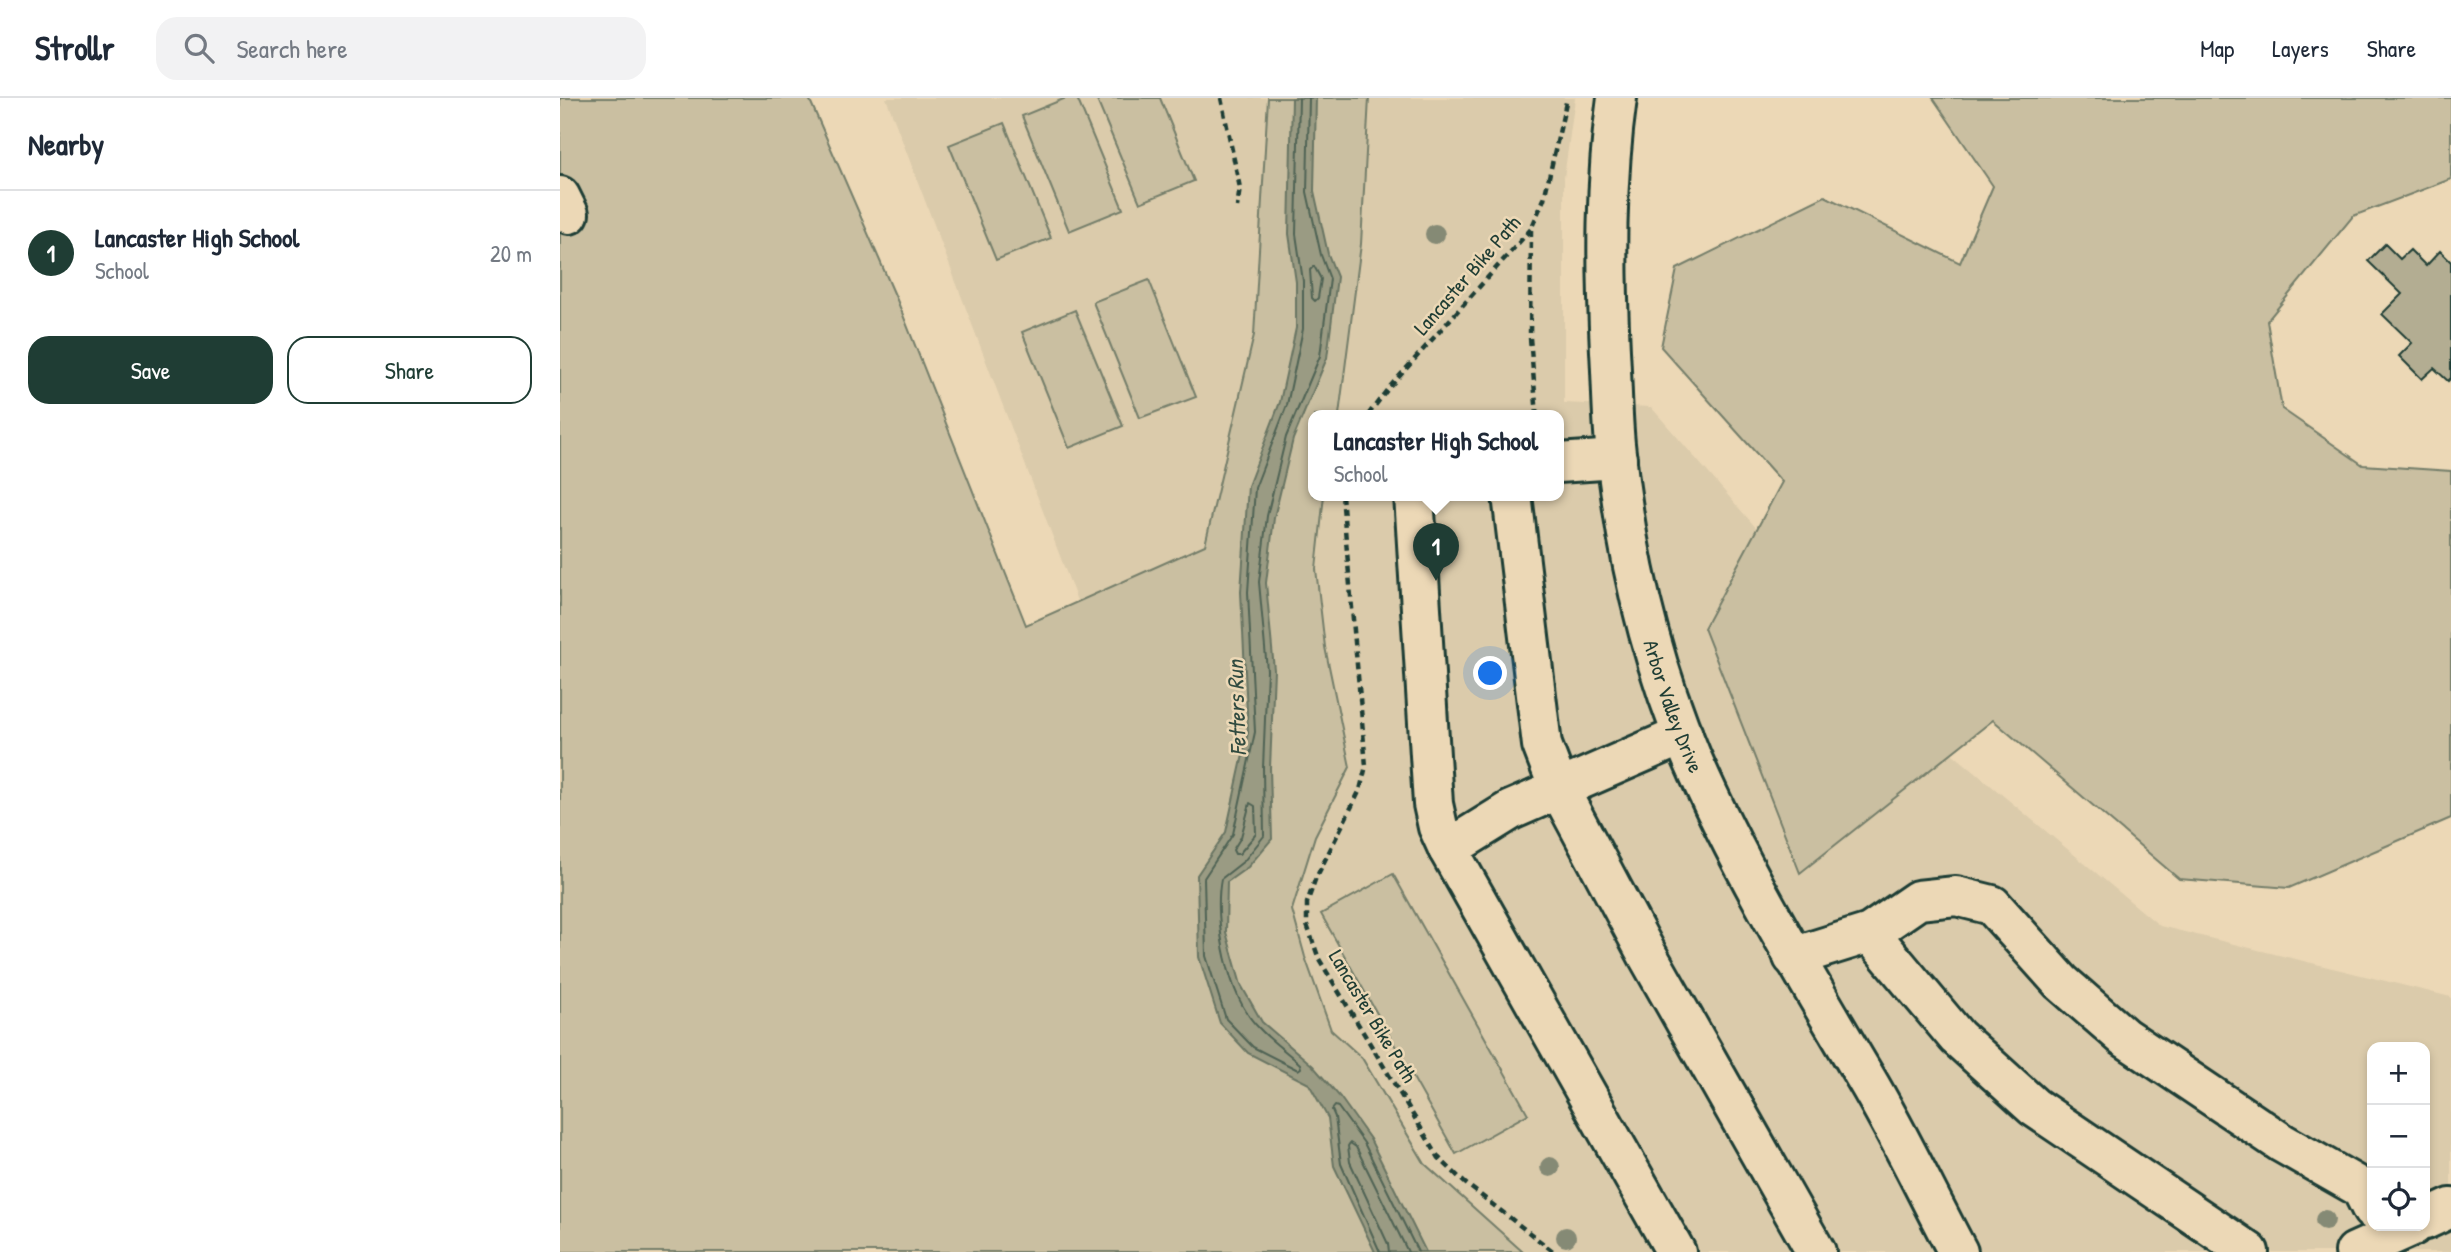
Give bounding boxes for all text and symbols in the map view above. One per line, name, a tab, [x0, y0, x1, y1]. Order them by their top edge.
search box	[156, 17, 646, 80]
text: Strollr	[35, 26, 114, 70]
icon: search	[180, 29, 218, 67]
text: Search here	[236, 31, 348, 66]
text: Map	[2200, 32, 2234, 64]
text: Layers	[2272, 32, 2329, 64]
text: Share	[2367, 32, 2416, 64]
text: Nearby	[28, 124, 104, 164]
street label: Lancaster Bike Path	[1407, 209, 1527, 341]
text: Lancaster High School	[95, 220, 299, 255]
text: 1	[47, 238, 55, 269]
text: 20 m	[490, 238, 532, 269]
text: School	[95, 255, 149, 286]
button: Save	[28, 336, 273, 404]
button: Share	[287, 336, 532, 404]
popup	[1308, 410, 1564, 501]
text: Lancaster High School	[1334, 423, 1538, 458]
text: School	[1334, 458, 1388, 489]
pin: 1	[1413, 523, 1459, 581]
street label: Arbor Valley Drive	[1637, 636, 1711, 777]
your location	[1473, 656, 1507, 690]
water label: Fetters Run	[1219, 658, 1253, 756]
street label: Lancaster Bike Path	[1322, 944, 1424, 1088]
map controls	[2367, 1042, 2430, 1231]
button: +	[2367, 1042, 2430, 1105]
button: −	[2367, 1105, 2430, 1168]
button: locate	[2367, 1168, 2430, 1231]

